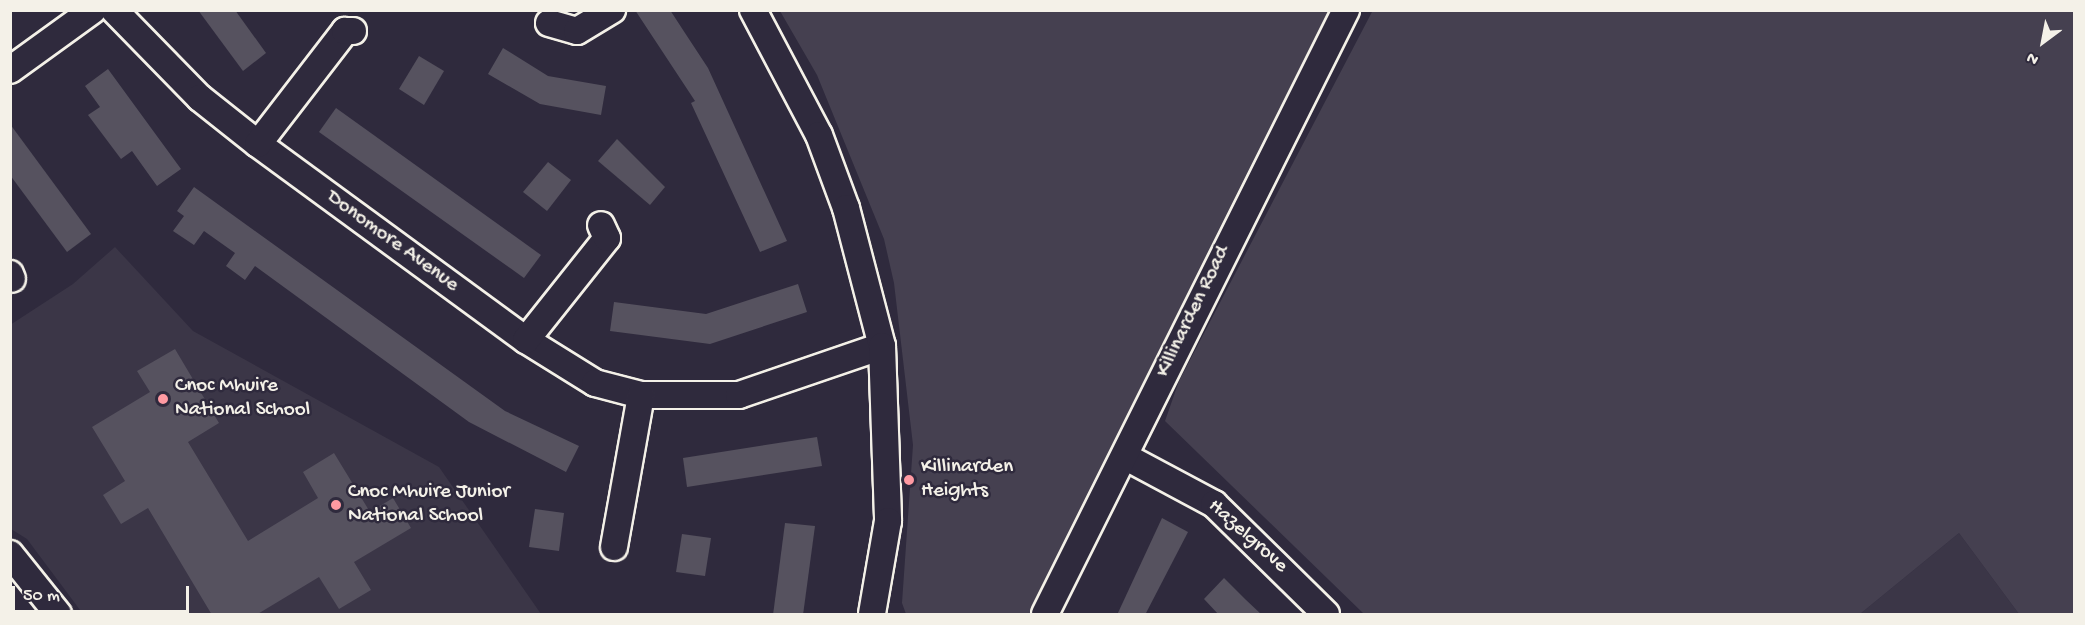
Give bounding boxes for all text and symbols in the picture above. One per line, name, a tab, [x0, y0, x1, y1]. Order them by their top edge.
north arrow	[2013, 12, 2073, 72]
text: N	[2024, 47, 2043, 69]
street label: Donomore Avenue	[321, 185, 463, 299]
street label: Killinarden Road	[1151, 242, 1237, 382]
place label: Cnoc Mhuire National School	[175, 374, 310, 424]
marker: Cnoc Mhuire National School	[156, 392, 170, 406]
place label: Killinarden Heights	[921, 455, 1013, 505]
marker: Killinarden Heights	[902, 473, 916, 487]
place label: Cnoc Mhuire Junior National School	[348, 480, 510, 530]
street label: Hazelgrove	[1202, 495, 1292, 579]
marker: Cnoc Mhuire Junior National School	[329, 498, 343, 512]
scale bar	[15, 574, 192, 612]
text: 50 m	[23, 586, 60, 607]

